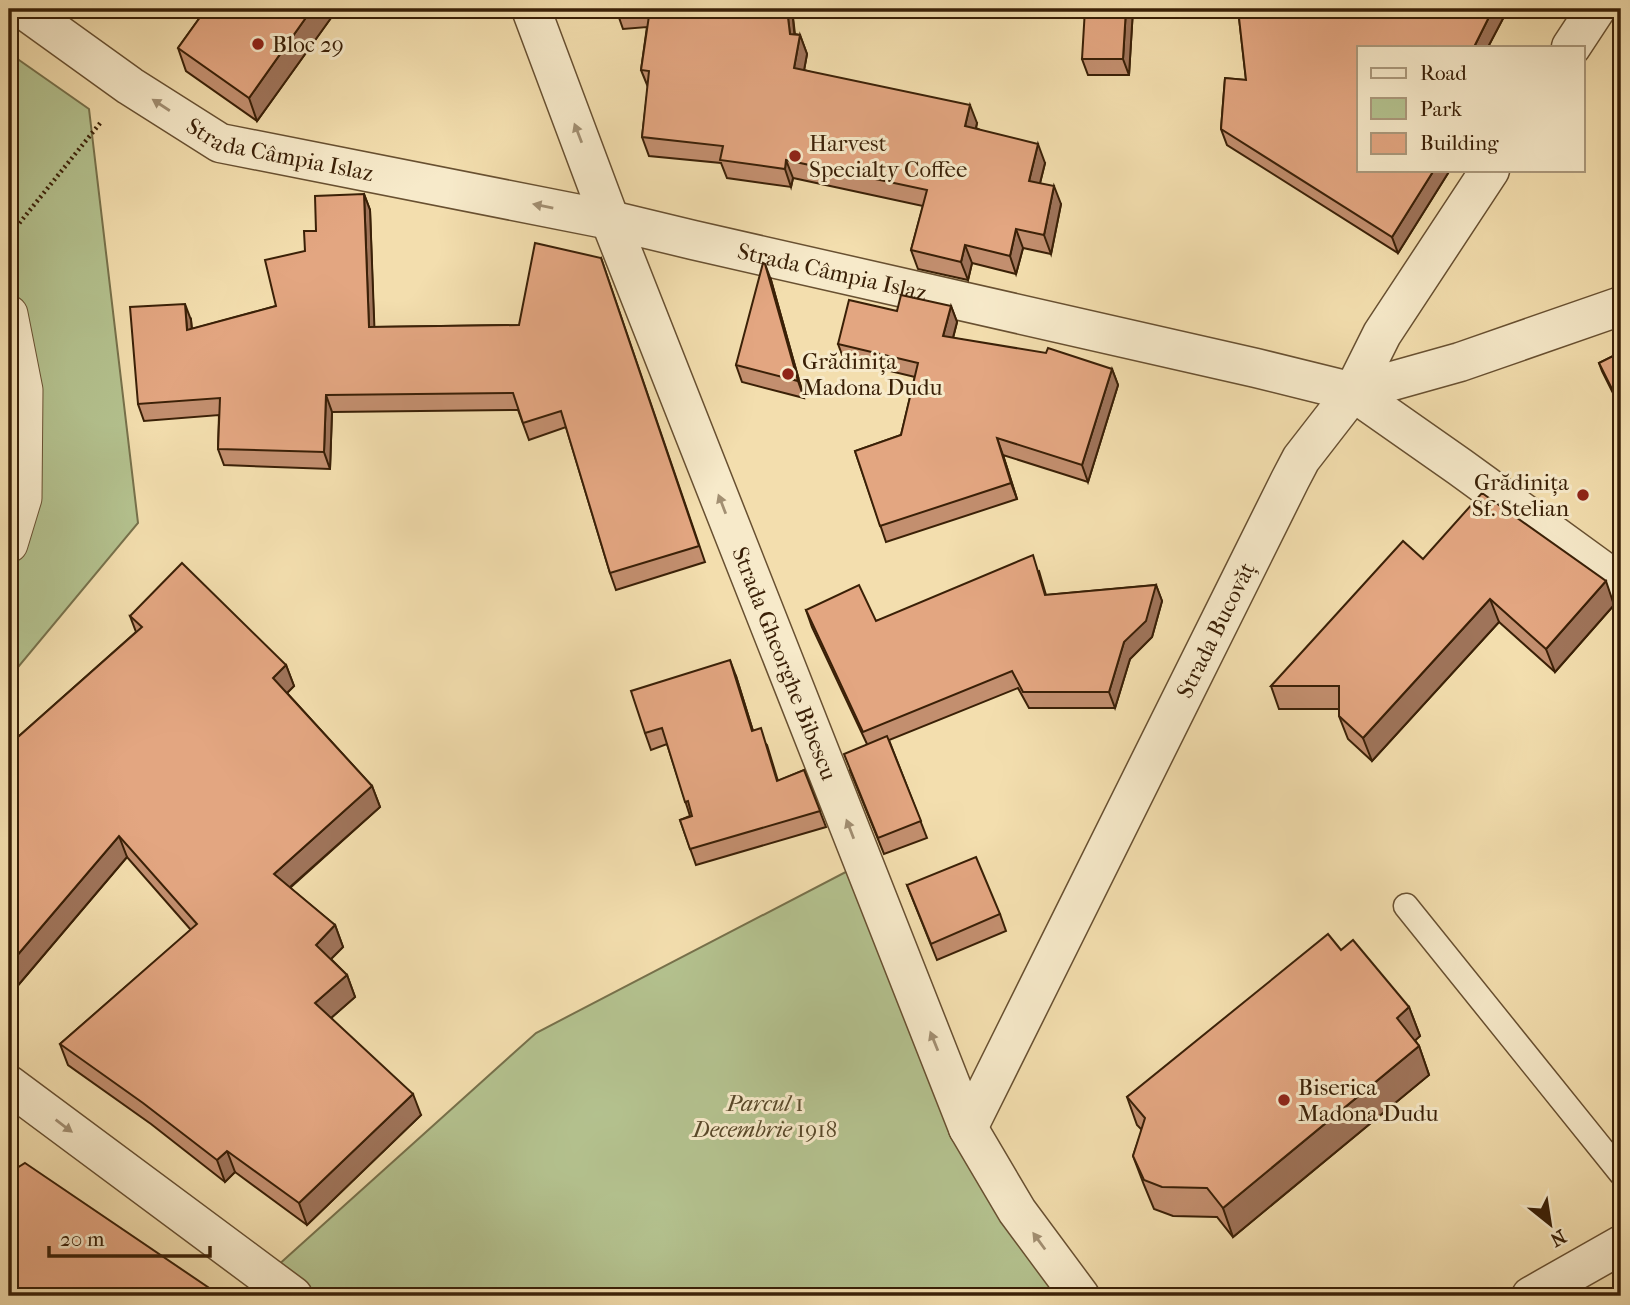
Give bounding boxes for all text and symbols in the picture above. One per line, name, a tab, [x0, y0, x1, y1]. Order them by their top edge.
place label: Bloc 29	[272, 31, 344, 58]
marker: Bloc 29	[250, 36, 266, 52]
legend	[1357, 46, 1584, 172]
text: Road	[1420, 61, 1467, 85]
text: Park	[1420, 97, 1462, 121]
one-way arrow	[152, 99, 171, 112]
street label: Strada Câmpia Islaz	[182, 112, 376, 187]
one-way arrow	[572, 122, 583, 143]
place label: Harvest Specialty Coffee	[809, 130, 967, 183]
text: Building	[1420, 131, 1499, 155]
marker: Harvest Specialty Coffee	[787, 148, 803, 164]
one-way arrow	[532, 201, 554, 212]
street label: Strada Câmpia Islaz	[735, 237, 929, 306]
place label: Grădinița Madona Dudu	[802, 348, 943, 401]
marker: Grădinița Madona Dudu	[780, 366, 796, 382]
place label: Grădinița Sf. Stelian	[1472, 469, 1570, 522]
marker: Grădinița Sf. Stelian	[1575, 487, 1591, 503]
one-way arrow	[716, 493, 727, 514]
street label: Strada Gheorghe Bibescu	[727, 543, 843, 784]
street label: Strada Bucovăț	[1170, 558, 1260, 702]
one-way arrow	[845, 819, 856, 840]
one-way arrow	[928, 1030, 939, 1051]
place label: Biserica Madona Dudu	[1298, 1074, 1439, 1127]
park label: Parcul 1 Decembrie 1918	[691, 1090, 837, 1143]
marker: Biserica Madona Dudu	[1276, 1092, 1292, 1108]
one-way arrow	[54, 1118, 72, 1133]
north arrow	[1514, 1190, 1584, 1260]
scale bar	[49, 1214, 210, 1258]
text: N	[1546, 1225, 1570, 1251]
text: 20 m	[60, 1227, 105, 1251]
one-way arrow	[1033, 1232, 1047, 1250]

